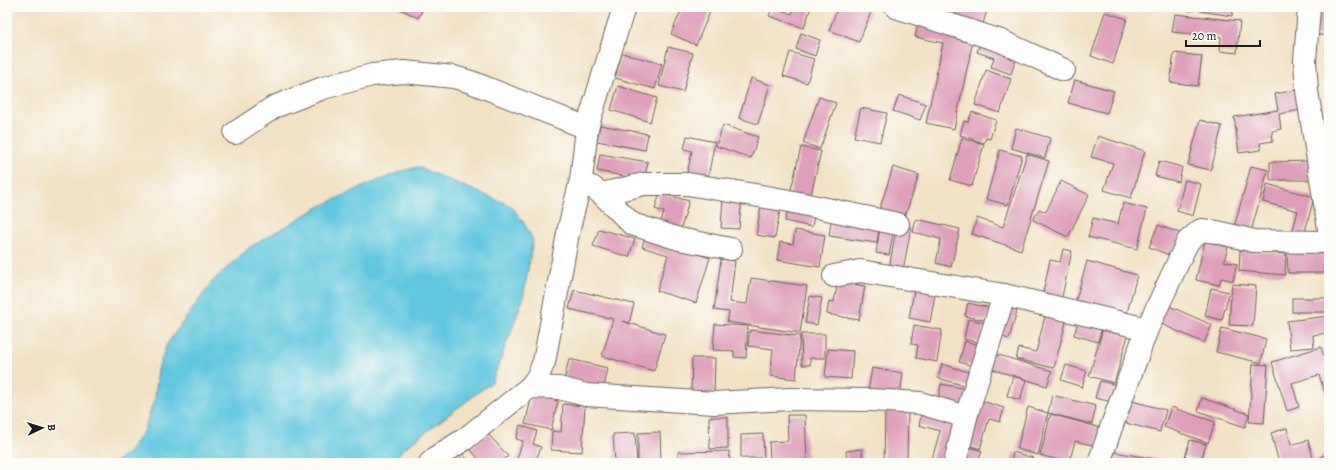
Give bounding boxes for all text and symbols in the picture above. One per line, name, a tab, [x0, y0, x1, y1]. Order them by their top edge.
scale bar	[1186, 22, 1260, 48]
text: 20 m	[1192, 28, 1216, 44]
north arrow	[22, 408, 62, 448]
text: B	[44, 423, 59, 431]

